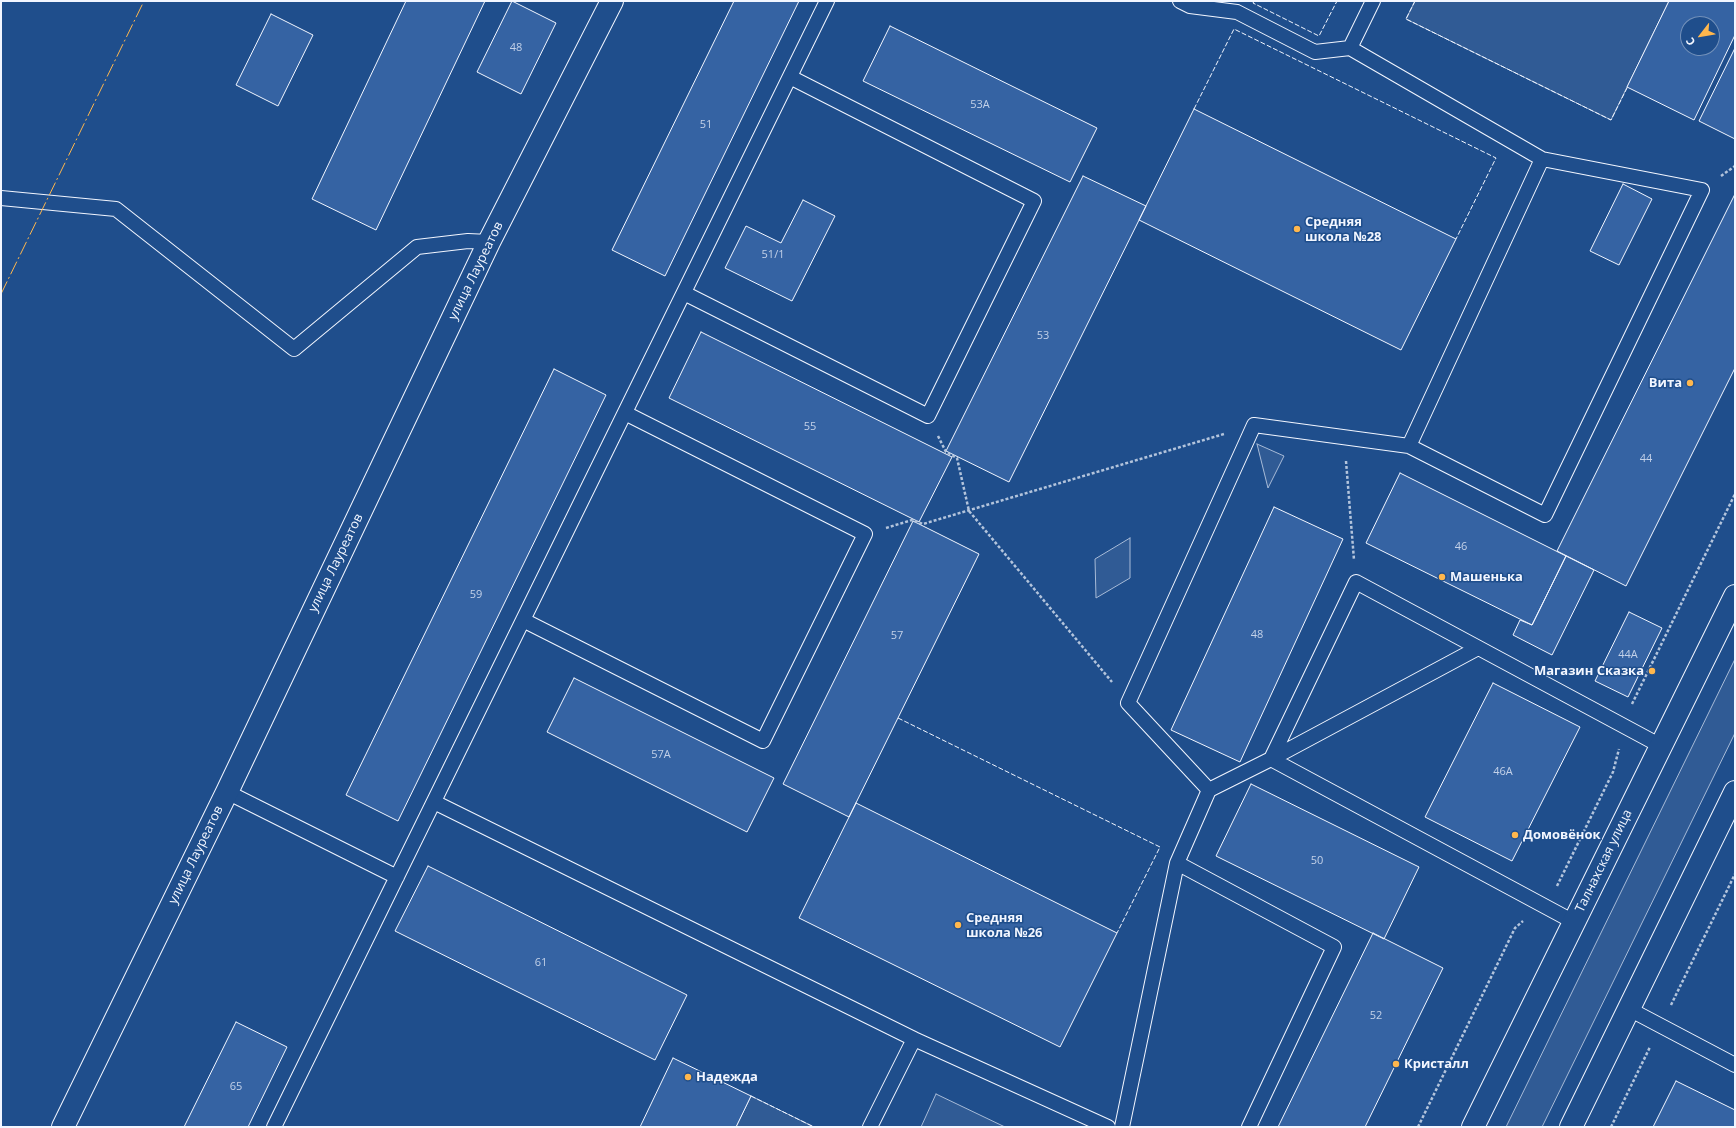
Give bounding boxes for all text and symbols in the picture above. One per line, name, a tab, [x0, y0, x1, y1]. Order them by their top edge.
north arrow	[1680, 16, 1720, 56]
text: С	[1682, 35, 1698, 49]
house number: 48	[510, 41, 522, 55]
house number: 53А	[970, 98, 990, 112]
house number: 51	[700, 118, 712, 132]
place label: Средняя школа №28	[1305, 214, 1382, 245]
street label: улица Лауреатов	[445, 219, 507, 323]
marker: Средняя школа №28	[1292, 224, 1302, 234]
house number: 51/1	[762, 248, 784, 262]
house number: 53	[1037, 329, 1049, 343]
place label: Вита	[1649, 375, 1682, 391]
marker: Вита	[1685, 378, 1695, 388]
house number: 55	[804, 420, 816, 434]
house number: 44	[1640, 452, 1652, 466]
street label: улица Лауреатов	[305, 511, 367, 615]
house number: 46	[1455, 540, 1467, 554]
place label: Машенька	[1450, 569, 1523, 585]
marker: Машенька	[1437, 572, 1447, 582]
house number: 59	[470, 588, 482, 602]
house number: 48	[1251, 628, 1263, 642]
house number: 57	[891, 629, 903, 643]
house number: 44А	[1618, 648, 1638, 662]
place label: Магазин Сказка	[1534, 663, 1644, 679]
marker: Магазин Сказка	[1647, 666, 1657, 676]
house number: 57А	[651, 748, 671, 762]
house number: 46А	[1493, 765, 1513, 779]
street label: улица Лауреатов	[165, 803, 227, 907]
street label: Талнахская улица	[1572, 807, 1636, 915]
place label: Домовёнок	[1523, 827, 1601, 843]
marker: Домовёнок	[1510, 830, 1520, 840]
house number: 50	[1311, 854, 1323, 868]
place label: Средняя школа №26	[966, 910, 1043, 941]
marker: Средняя школа №26	[953, 920, 963, 930]
house number: 61	[535, 956, 547, 970]
house number: 52	[1370, 1009, 1382, 1023]
place label: Кристалл	[1404, 1056, 1469, 1072]
marker: Кристалл	[1391, 1059, 1401, 1069]
place label: Надежда	[696, 1069, 758, 1085]
marker: Надежда	[683, 1072, 693, 1082]
house number: 65	[230, 1080, 242, 1094]

